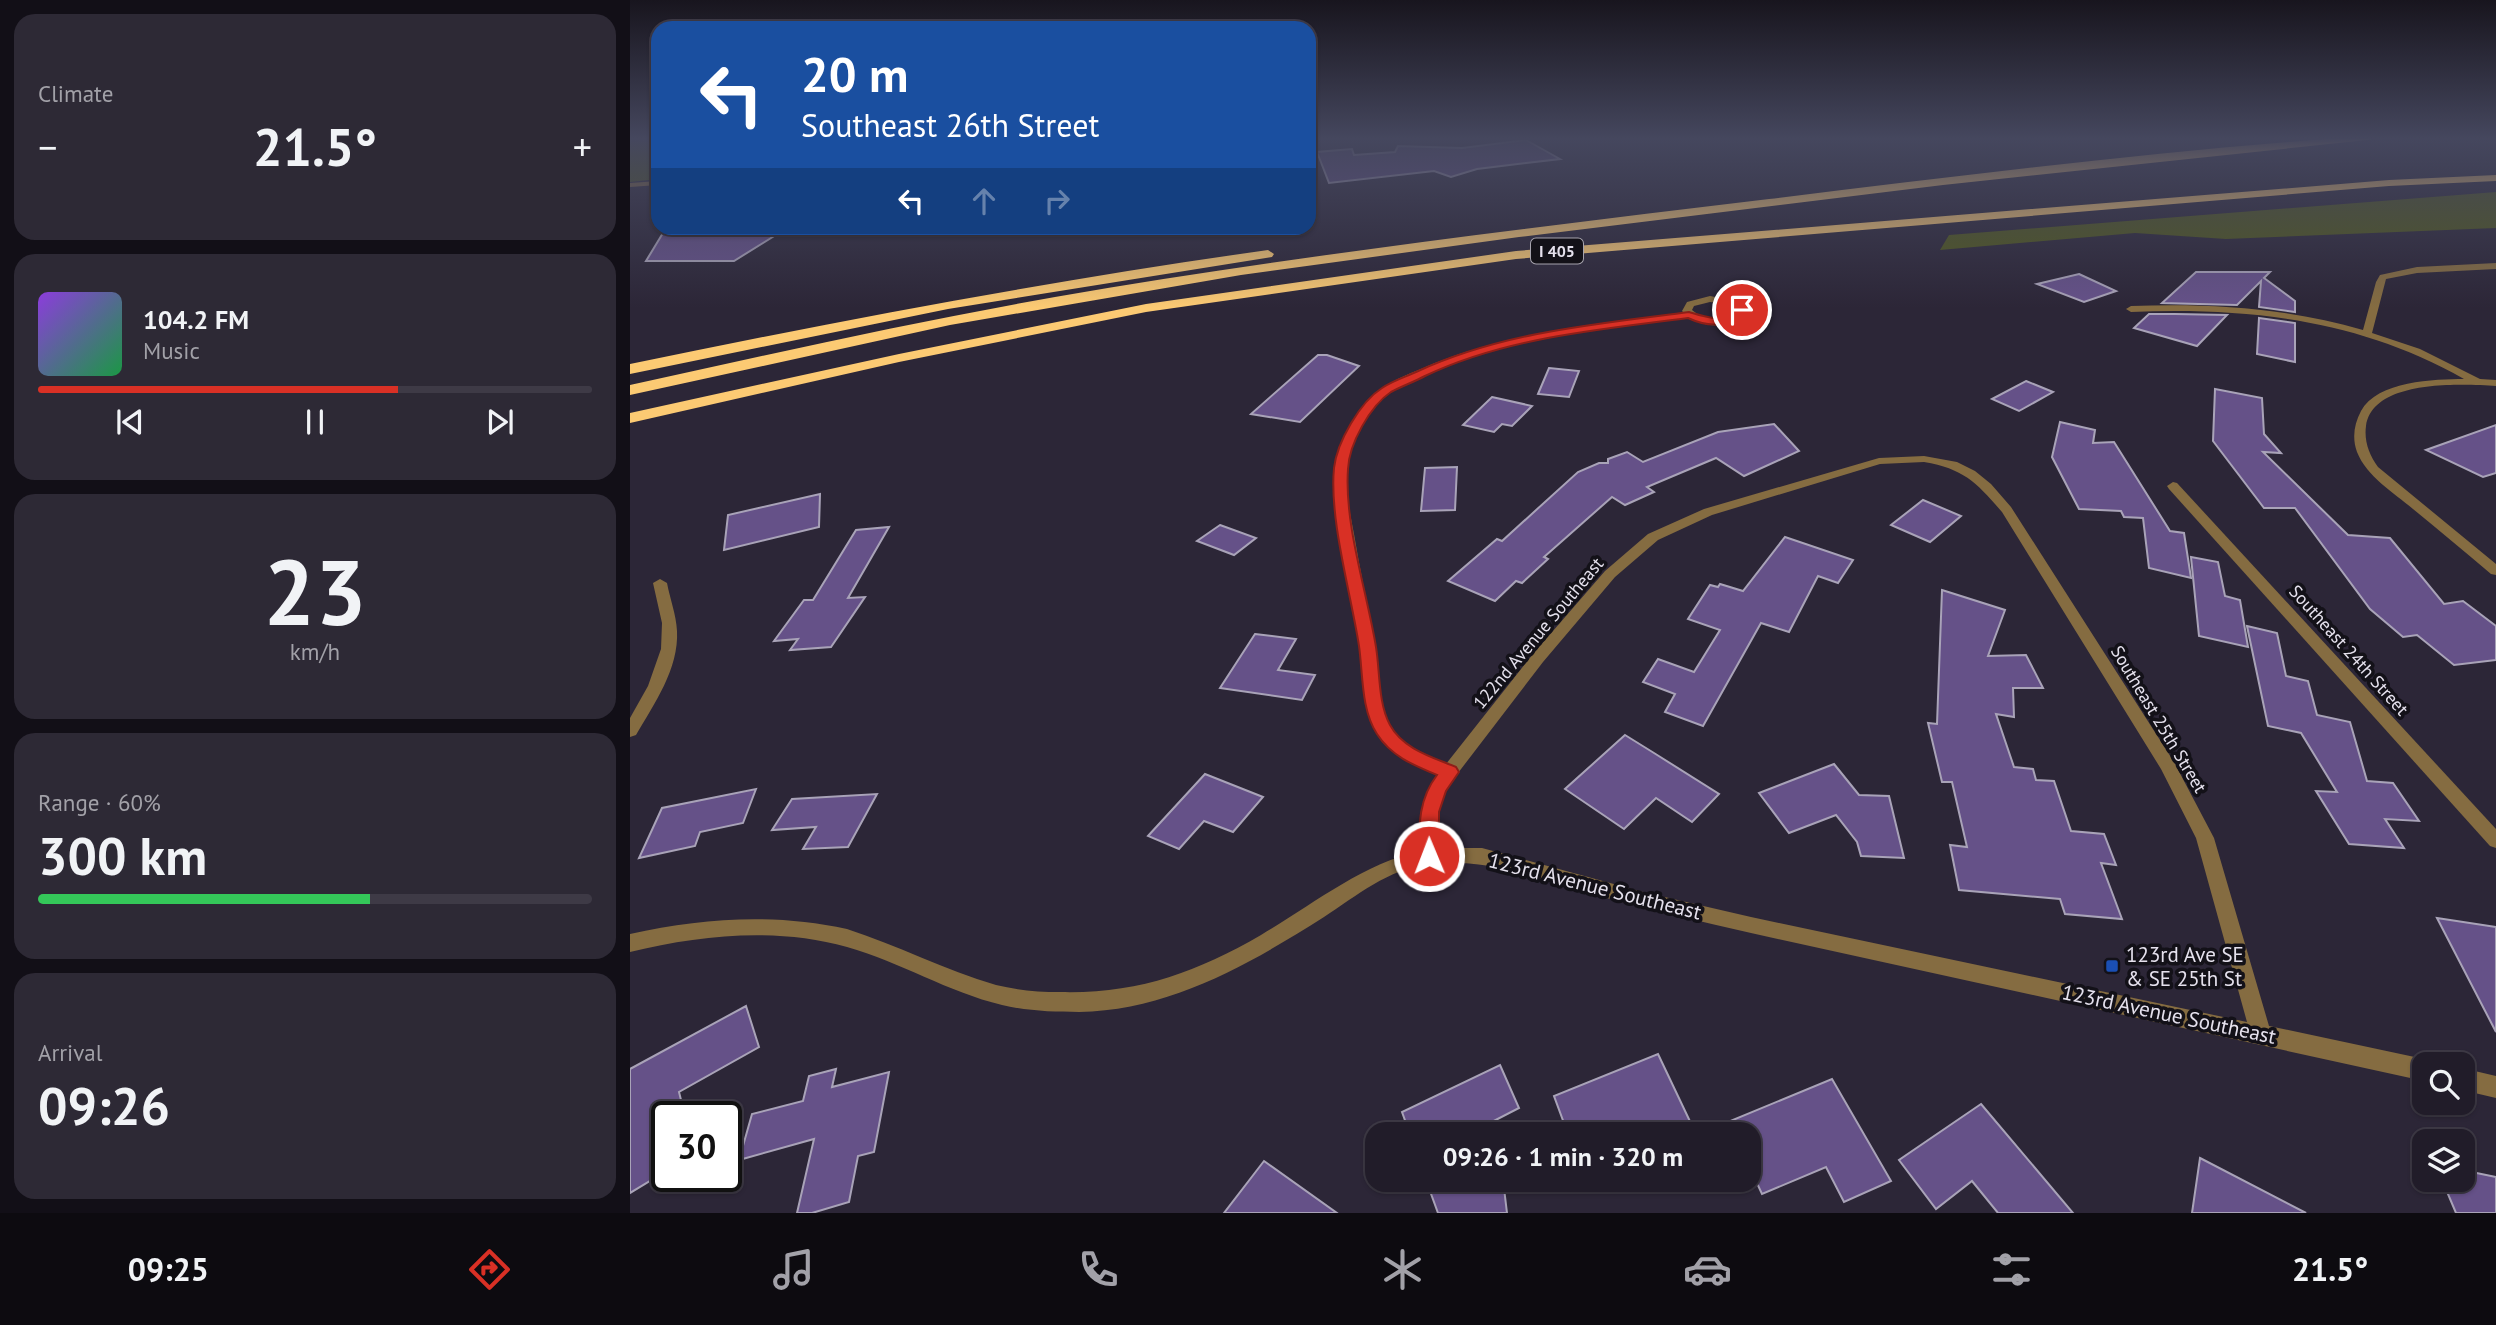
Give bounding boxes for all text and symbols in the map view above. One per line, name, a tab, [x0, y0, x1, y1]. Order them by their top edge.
text: 20 m	[801, 42, 908, 106]
icon: left	[686, 49, 777, 140]
text: Climate	[38, 79, 113, 108]
text: Southeast 26th Street	[801, 104, 1099, 146]
text: 21.5°	[253, 113, 377, 180]
text: −	[38, 122, 57, 171]
text: +	[573, 122, 592, 171]
icon: left	[892, 182, 930, 220]
icon: ahead	[965, 182, 1003, 220]
icon: right	[1038, 182, 1076, 220]
road number: I 405	[1531, 238, 1583, 264]
pin	[1712, 280, 1772, 340]
icon: arrive	[1723, 291, 1761, 329]
text: 104.2 FM	[143, 303, 249, 336]
text: Music	[143, 336, 200, 365]
icon: previous	[111, 403, 149, 441]
icon: pause	[296, 403, 334, 441]
icon: next	[481, 403, 519, 441]
text: 23	[263, 532, 367, 650]
street label: 122nd Avenue Southeast	[1468, 553, 1608, 713]
street label: Southeast 24th Street	[2284, 580, 2414, 720]
text: km/h	[290, 637, 340, 666]
street label: Southeast 25th Street	[2106, 641, 2212, 797]
text: Range · 60%	[38, 788, 161, 817]
position arrow	[1392, 819, 1466, 893]
text: 300 km	[38, 822, 207, 889]
street label: 123rd Avenue Southeast	[1486, 846, 1704, 926]
place label: 123rd Ave SE & SE 25th St	[2126, 941, 2244, 992]
marker: 123rd Ave SE & SE 25th St	[2104, 958, 2120, 974]
street label: 123rd Avenue Southeast	[2059, 978, 2279, 1050]
text: Arrival	[38, 1038, 102, 1067]
map controls	[2412, 1052, 2475, 1192]
button: search	[2412, 1052, 2475, 1115]
text: 09:26	[38, 1072, 170, 1139]
speed limit sign: 30	[651, 1101, 742, 1192]
button: layers	[2412, 1129, 2475, 1192]
text: 09:26 · 1 min · 320 m	[1443, 1140, 1683, 1173]
icon: directions	[465, 1245, 514, 1294]
icon: music	[769, 1245, 818, 1294]
icon: phone	[1074, 1245, 1123, 1294]
icon: climate	[1378, 1245, 1427, 1294]
icon: car	[1683, 1245, 1732, 1294]
icon: filters	[1987, 1245, 2036, 1294]
text: 09:25	[128, 1248, 209, 1290]
text: 21.5°	[2292, 1248, 2368, 1290]

